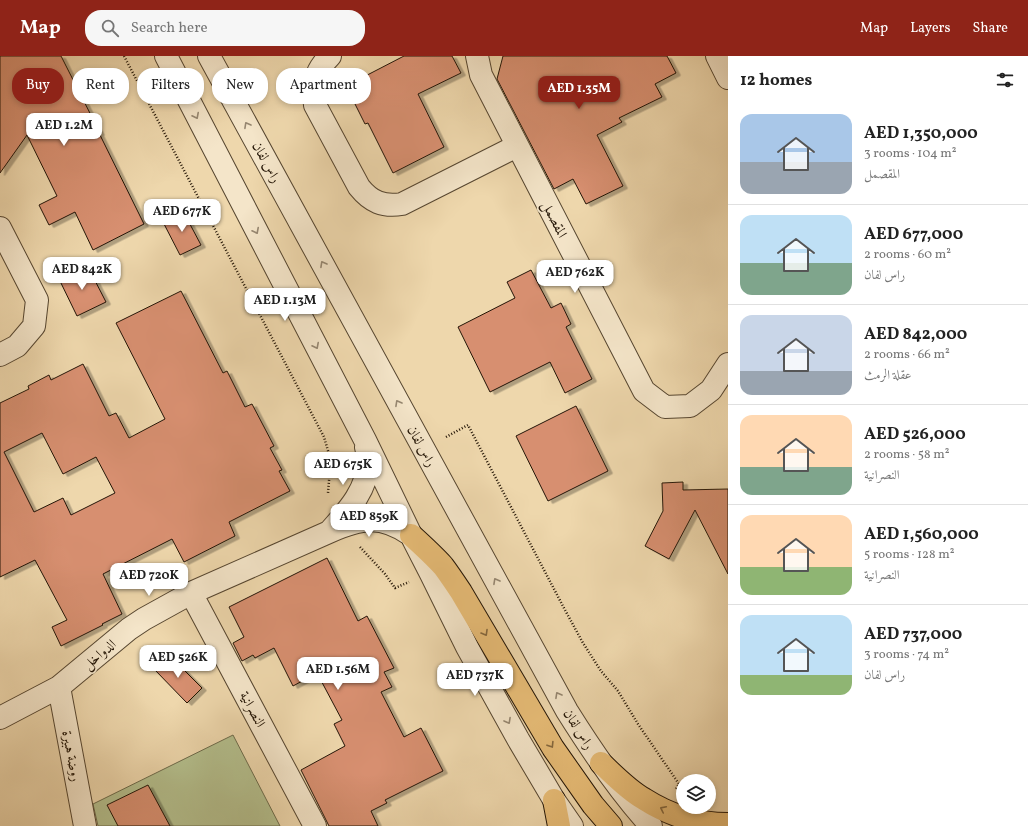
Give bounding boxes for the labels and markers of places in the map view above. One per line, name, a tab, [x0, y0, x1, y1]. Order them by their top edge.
pin: AED 1.35M	[533, 76, 625, 110]
pin: AED 1.2M	[23, 113, 105, 147]
pin: AED 677K	[141, 199, 223, 233]
pin: AED 842K	[41, 257, 123, 291]
pin: AED 762K	[534, 260, 616, 294]
pin: AED 1.13M	[239, 288, 331, 322]
pin: AED 675K	[302, 452, 384, 486]
pin: AED 859K	[328, 504, 410, 538]
pin: AED 720K	[108, 563, 190, 597]
pin: AED 526K	[137, 645, 219, 679]
pin: AED 1.56M	[292, 657, 384, 691]
pin: AED 737K	[434, 663, 516, 697]

